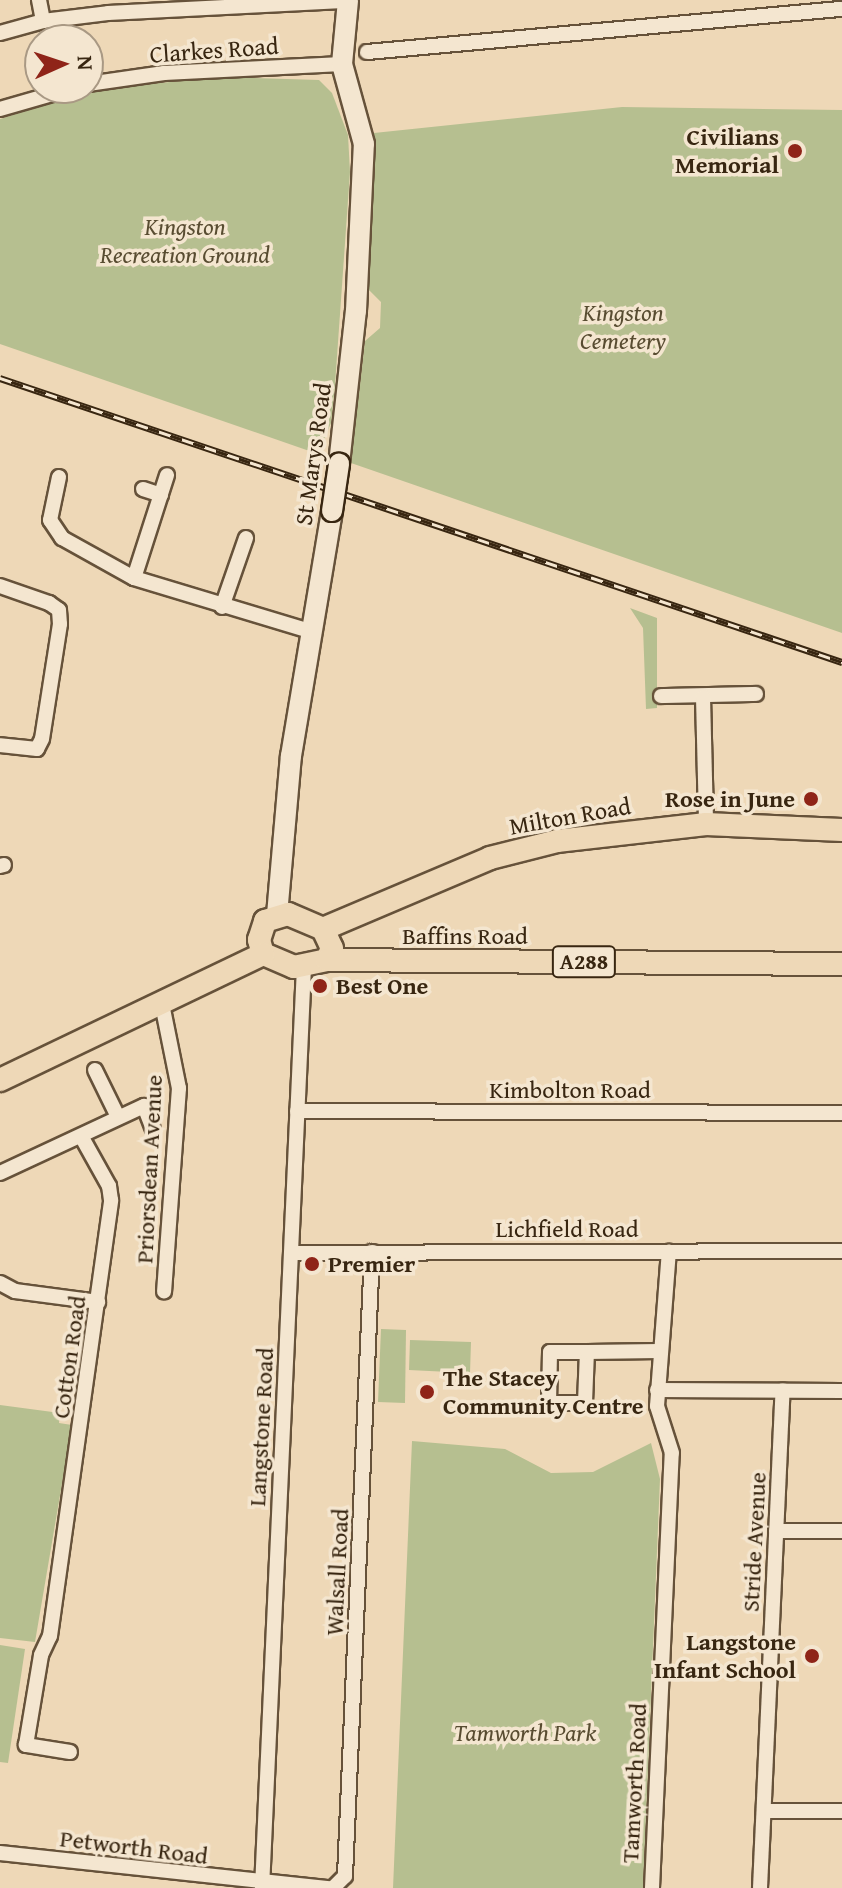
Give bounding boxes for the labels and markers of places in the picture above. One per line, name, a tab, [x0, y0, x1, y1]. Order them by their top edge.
place label: Civilians Memorial	[675, 123, 779, 179]
marker: Civilians Memorial	[786, 142, 804, 160]
place label: Rose in June	[665, 785, 795, 813]
marker: Rose in June	[802, 790, 820, 808]
place label: Best One	[336, 972, 428, 1000]
marker: Best One	[311, 977, 329, 995]
place label: Premier	[328, 1250, 415, 1278]
marker: Premier	[303, 1255, 321, 1273]
place label: The Stacey Community Centre	[443, 1364, 644, 1420]
marker: The Stacey Community Centre	[418, 1383, 436, 1401]
place label: Langstone Infant School	[654, 1628, 796, 1684]
marker: Langstone Infant School	[803, 1647, 821, 1665]

